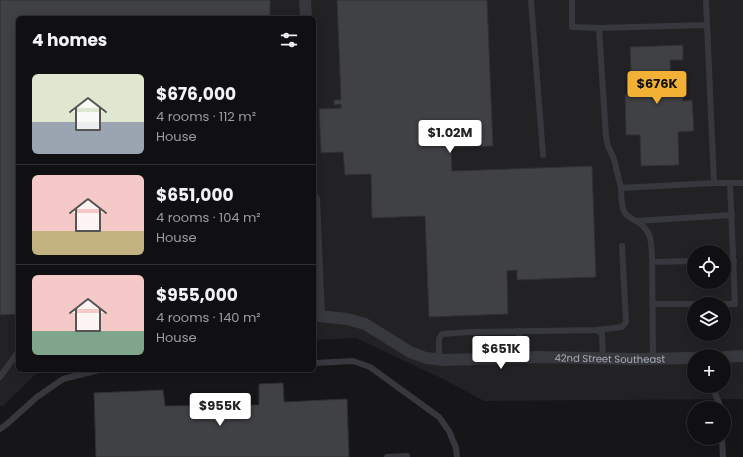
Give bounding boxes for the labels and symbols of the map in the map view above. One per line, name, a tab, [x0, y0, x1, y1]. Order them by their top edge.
pin: $676K	[629, 71, 685, 105]
pin: $1.02M	[417, 120, 483, 154]
pin: $651K	[473, 336, 529, 370]
street label: 42nd Street Southeast	[554, 350, 665, 367]
pin: $955K	[192, 393, 248, 427]

